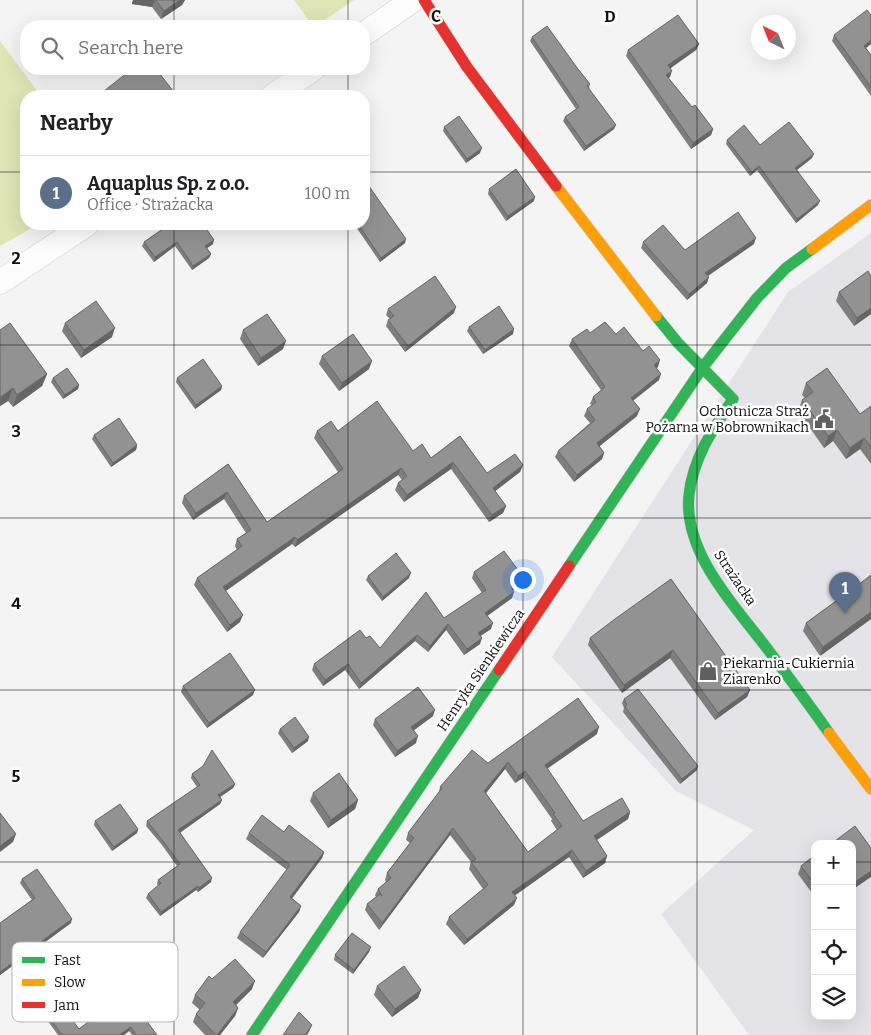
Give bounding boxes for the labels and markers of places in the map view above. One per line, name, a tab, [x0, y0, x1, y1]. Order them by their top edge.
place label: Ochotnicza Straż Pożarna w Bobrownikach	[645, 403, 809, 436]
public building icon: Ochotnicza Straż Pożarna w Bobrownikach	[813, 408, 835, 430]
pin: 1	[829, 572, 861, 613]
place label: Piekarnia-Cukiernia Ziarenko	[723, 655, 855, 688]
shop icon: Piekarnia-Cukiernia Ziarenko	[697, 660, 719, 682]

